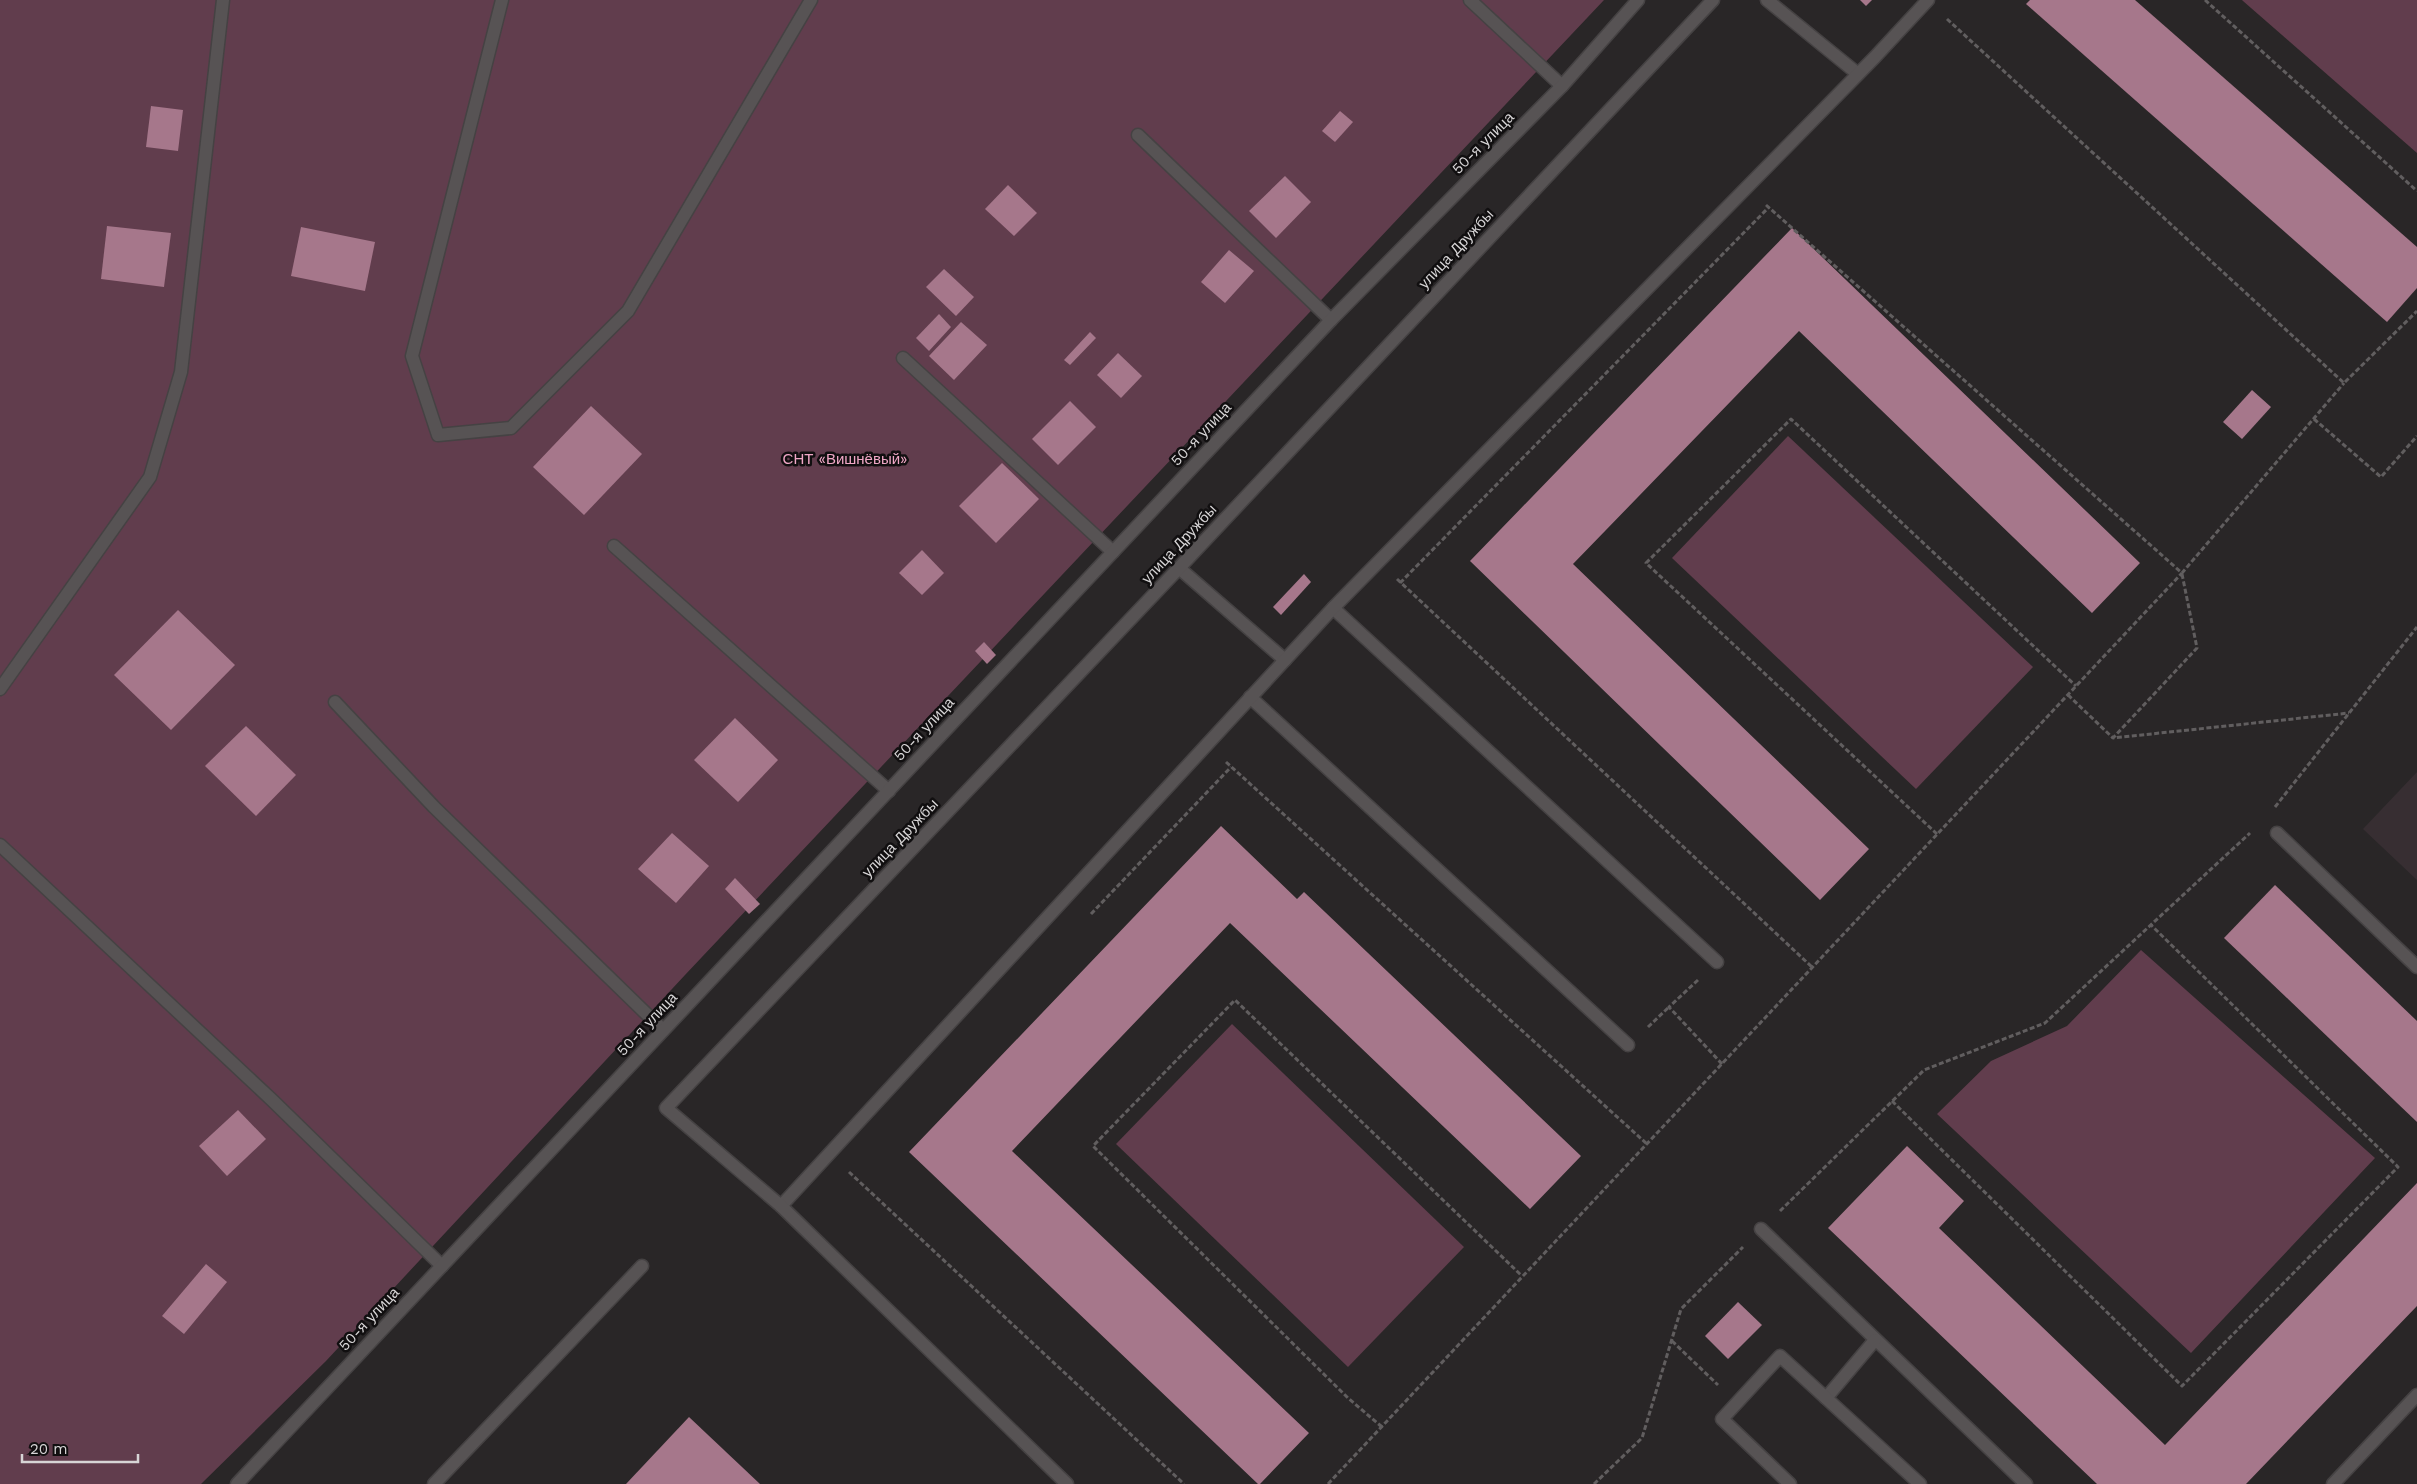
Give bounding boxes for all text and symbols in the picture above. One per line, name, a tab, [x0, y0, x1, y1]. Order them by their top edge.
street label: 50-я улица	[1448, 108, 1518, 178]
street label: улица Дружбы	[1415, 206, 1497, 292]
street label: 50-я улица	[1167, 398, 1235, 469]
park label: СНТ «Вишнёвый»	[783, 450, 907, 468]
street label: улица Дружбы	[1138, 501, 1220, 587]
street label: 50-я улица	[890, 693, 958, 764]
street label: улица Дружбы	[858, 795, 942, 881]
street label: 50-я улица	[613, 988, 681, 1059]
street label: 50-я улица	[335, 1283, 403, 1354]
scale bar	[22, 1432, 139, 1464]
text: 20 m	[30, 1440, 68, 1458]

